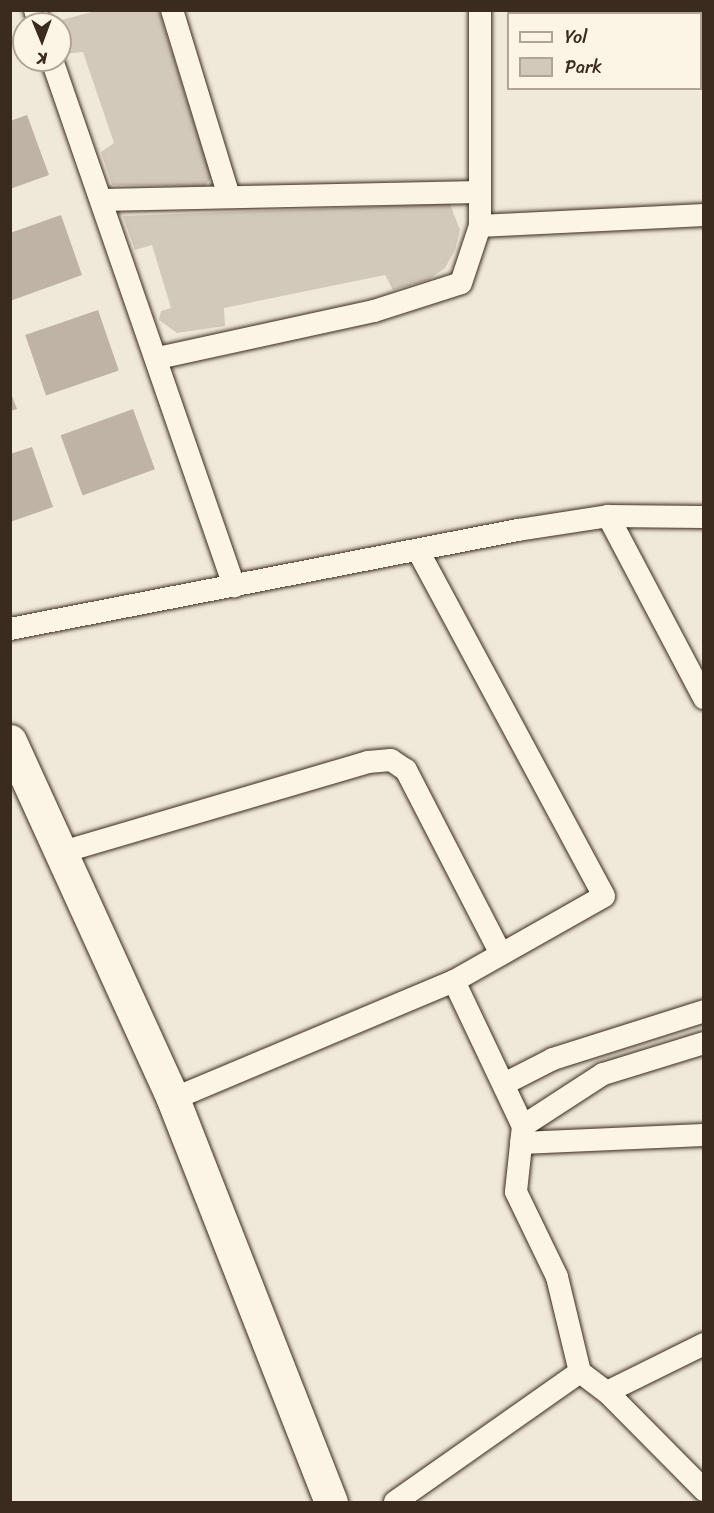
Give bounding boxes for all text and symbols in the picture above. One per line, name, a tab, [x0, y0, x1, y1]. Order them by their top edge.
north arrow	[12, 12, 72, 72]
legend	[507, 12, 702, 90]
text: Yol	[565, 21, 587, 53]
text: K	[37, 44, 47, 73]
text: Park	[565, 51, 602, 83]

